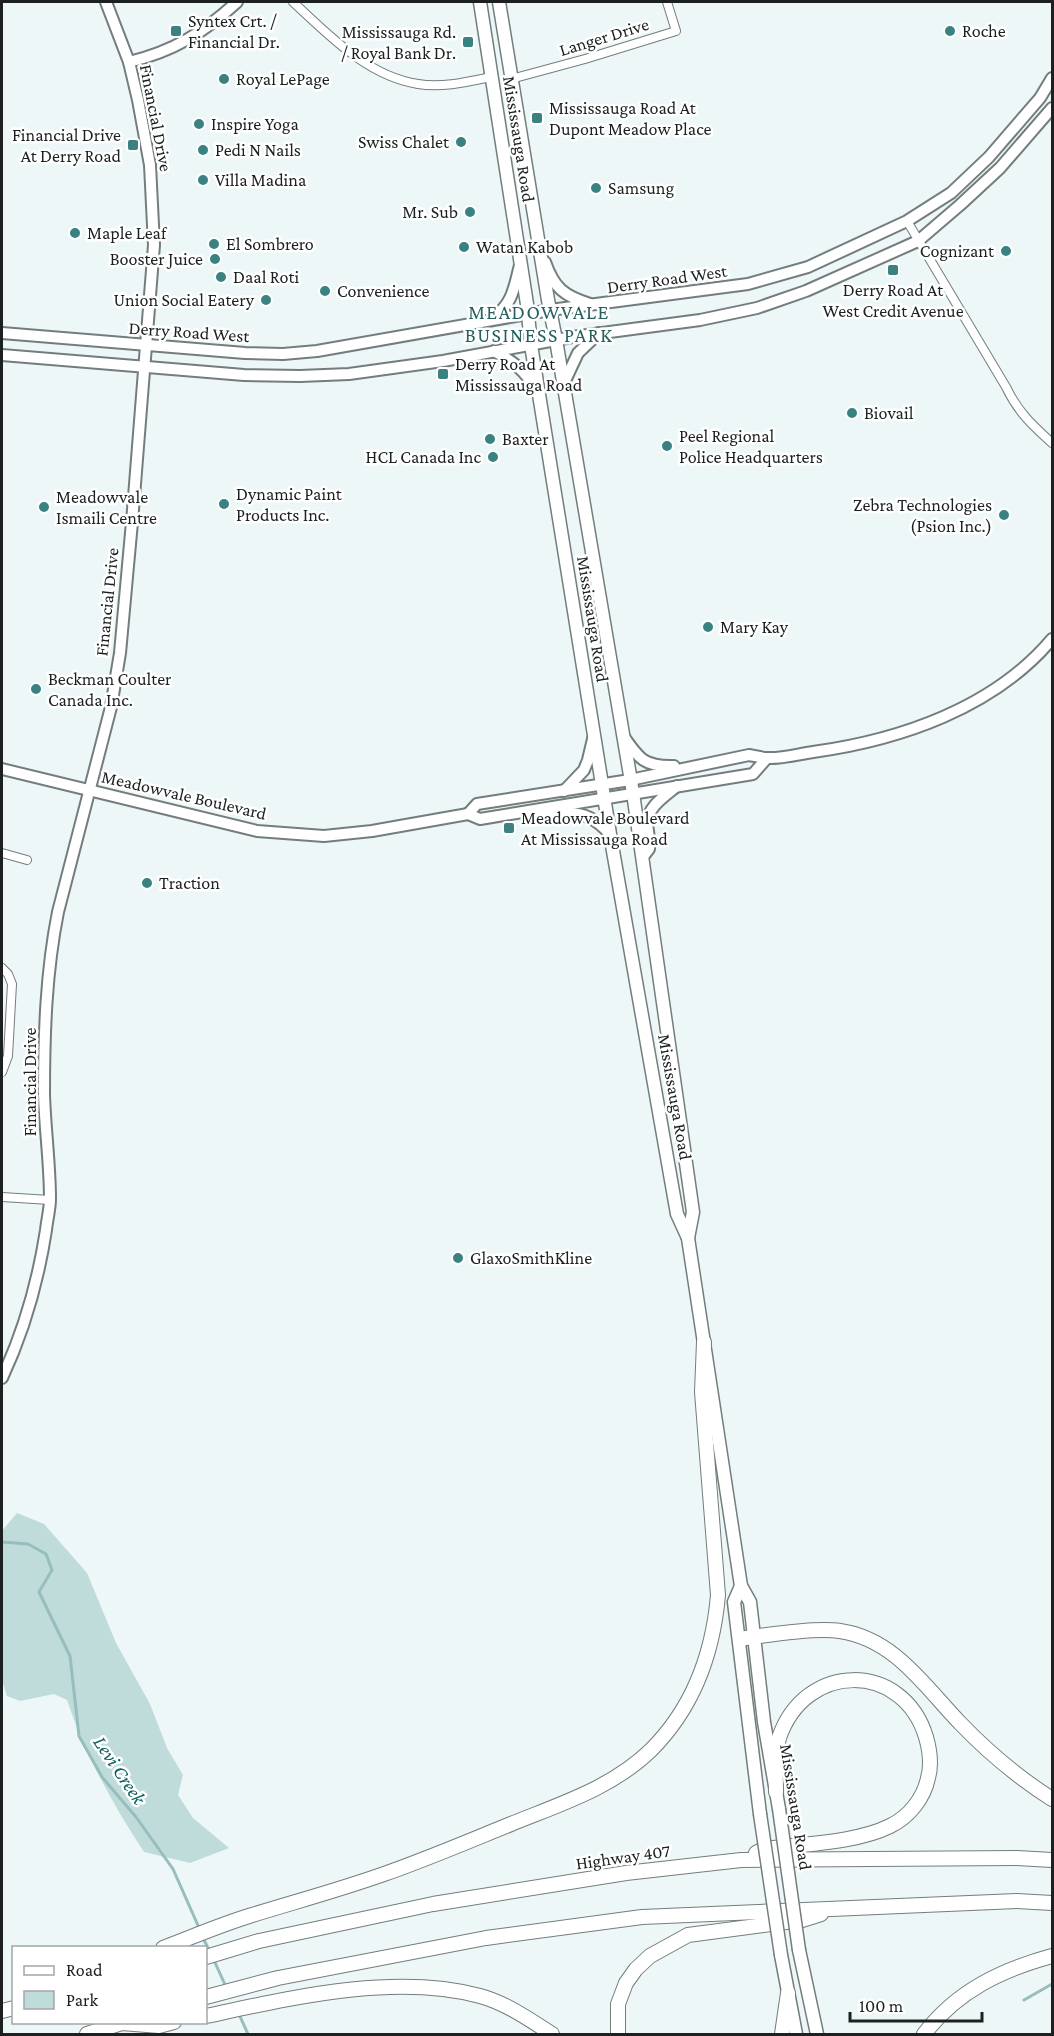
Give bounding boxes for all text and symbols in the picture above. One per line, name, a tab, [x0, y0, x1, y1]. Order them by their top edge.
place label: Syntex Crt. / Financial Dr.	[188, 11, 280, 52]
street label: Langer Drive	[557, 14, 651, 60]
place label: Roche	[962, 21, 1006, 41]
place label: Mississauga Rd. / Royal Bank Dr.	[341, 22, 456, 63]
marker: Syntex Crt. / Financial Dr.	[169, 24, 183, 38]
marker: Roche	[943, 24, 957, 38]
marker: Mississauga Rd. / Royal Bank Dr.	[461, 35, 475, 49]
street label: Financial Drive	[136, 63, 176, 173]
place label: Royal LePage	[236, 69, 330, 89]
marker: Royal LePage	[217, 72, 231, 86]
street label: Mississauga Road	[499, 75, 539, 204]
place label: Mississauga Road At Dupont Meadow Place	[549, 98, 712, 139]
marker: Mississauga Road At Dupont Meadow Place	[530, 111, 544, 125]
place label: Inspire Yoga	[211, 114, 299, 134]
marker: Inspire Yoga	[192, 117, 206, 131]
place label: Financial Drive At Derry Road	[12, 125, 122, 166]
place label: Swiss Chalet	[358, 132, 450, 152]
marker: Swiss Chalet	[454, 135, 468, 149]
marker: Financial Drive At Derry Road	[126, 138, 140, 152]
place label: Pedi N Nails	[215, 140, 301, 160]
marker: Pedi N Nails	[196, 143, 210, 157]
place label: Villa Madina	[215, 170, 306, 190]
marker: Villa Madina	[196, 173, 210, 187]
place label: Samsung	[608, 178, 674, 198]
marker: Samsung	[589, 181, 603, 195]
place label: Mr. Sub	[402, 202, 458, 222]
marker: Mr. Sub	[463, 205, 477, 219]
place label: Maple Leaf	[87, 223, 168, 243]
marker: Maple Leaf	[68, 226, 82, 240]
place label: El Sombrero	[226, 234, 314, 254]
marker: El Sombrero	[207, 237, 221, 251]
place label: Watan Kabob	[476, 237, 573, 257]
marker: Watan Kabob	[457, 240, 471, 254]
place label: Cognizant	[920, 241, 995, 261]
marker: Cognizant	[999, 244, 1013, 258]
place label: Booster Juice	[110, 249, 203, 269]
marker: Booster Juice	[208, 252, 222, 266]
street label: Derry Road West	[606, 261, 729, 297]
marker: Derry Road At West Credit Avenue	[886, 263, 900, 277]
place label: Daal Roti	[233, 267, 299, 287]
marker: Daal Roti	[214, 270, 228, 284]
place label: Derry Road At West Credit Avenue	[822, 280, 964, 321]
place label: Convenience	[337, 281, 429, 301]
marker: Convenience	[318, 284, 332, 298]
place label: Union Social Eatery	[113, 290, 255, 310]
marker: Union Social Eatery	[259, 293, 273, 307]
district label: MEADOWVALE BUSINESS PARK	[465, 301, 613, 346]
street label: Derry Road West	[128, 318, 251, 346]
place label: Derry Road At Mississauga Road	[455, 354, 583, 395]
marker: Derry Road At Mississauga Road	[436, 367, 450, 381]
place label: Biovail	[864, 403, 914, 423]
marker: Biovail	[845, 406, 859, 420]
place label: Peel Regional Police Headquarters	[679, 426, 823, 467]
place label: Baxter	[502, 429, 549, 449]
marker: Baxter	[483, 432, 497, 446]
marker: Peel Regional Police Headquarters	[660, 439, 674, 453]
place label: HCL Canada Inc	[366, 447, 482, 467]
marker: HCL Canada Inc	[486, 450, 500, 464]
place label: Dynamic Paint Products Inc.	[236, 484, 343, 525]
place label: Meadowvale Ismaili Centre	[56, 487, 157, 528]
place label: Zebra Technologies (Psion Inc.)	[853, 495, 992, 537]
marker: Dynamic Paint Products Inc.	[217, 497, 231, 511]
marker: Meadowvale Ismaili Centre	[37, 500, 51, 514]
marker: Zebra Technologies (Psion Inc.)	[997, 508, 1011, 522]
street label: Financial Drive	[91, 547, 123, 657]
street label: Mississauga Road	[573, 555, 613, 684]
place label: Mary Kay	[720, 617, 789, 637]
marker: Mary Kay	[701, 620, 715, 634]
place label: Beckman Coulter Canada Inc.	[48, 669, 172, 710]
marker: Beckman Coulter Canada Inc.	[29, 682, 43, 696]
street label: Meadowvale Boulevard	[100, 766, 269, 824]
place label: Meadowvale Boulevard At Mississauga Road	[521, 808, 690, 849]
marker: Meadowvale Boulevard At Mississauga Road	[502, 821, 516, 835]
place label: Traction	[159, 873, 220, 893]
marker: Traction	[140, 876, 154, 890]
street label: Financial Drive	[20, 1027, 40, 1136]
street label: Mississauga Road	[654, 1033, 696, 1162]
place label: GlaxoSmithKline	[470, 1248, 592, 1268]
marker: GlaxoSmithKline	[451, 1251, 465, 1265]
water label: Levi Creek	[89, 1732, 151, 1809]
street label: Mississauga Road	[776, 1743, 816, 1872]
street label: Highway 407	[575, 1840, 671, 1874]
legend	[12, 1946, 207, 2024]
text: Road	[66, 1960, 103, 1980]
scale bar	[850, 1985, 982, 2023]
text: Park	[66, 1990, 98, 2010]
text: 100 m	[859, 1996, 904, 2016]

